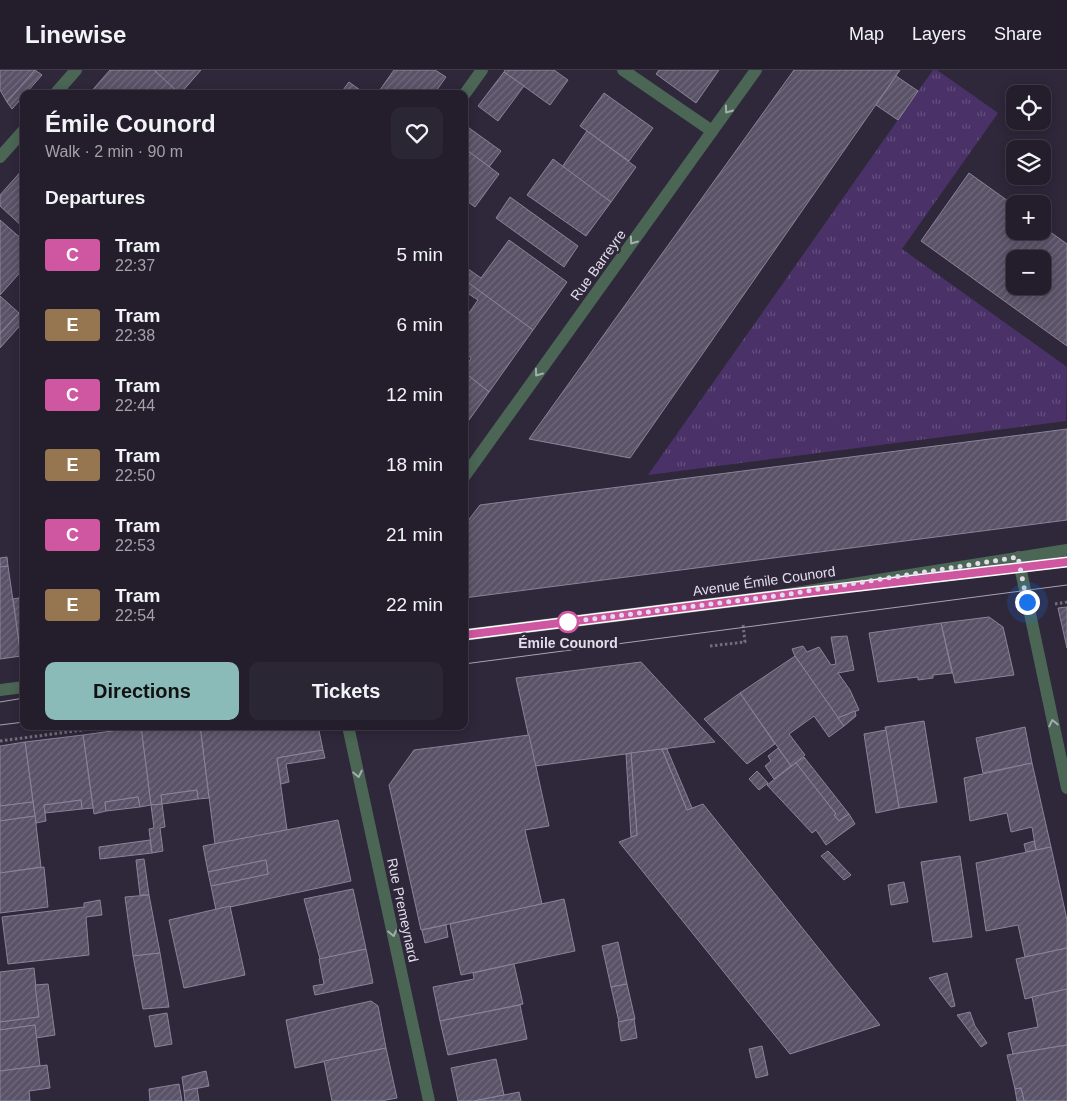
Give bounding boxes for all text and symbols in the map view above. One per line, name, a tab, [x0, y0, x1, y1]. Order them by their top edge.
text: Linewise	[25, 21, 126, 48]
text: Map	[849, 24, 884, 44]
text: Layers	[912, 24, 966, 44]
text: Share	[994, 24, 1042, 44]
map controls	[1006, 85, 1051, 295]
button: locate	[1006, 85, 1051, 130]
one-way arrow	[725, 104, 734, 113]
button: heart	[391, 107, 443, 159]
text: Émile Counord	[45, 110, 216, 137]
button: layers	[1006, 140, 1051, 185]
text: Walk · 2 min · 90 m	[45, 143, 183, 160]
text: Departures	[45, 187, 145, 208]
button: +	[1006, 195, 1051, 240]
street label: Rue Barreyre	[567, 226, 629, 303]
text: Tram	[115, 235, 160, 256]
one-way arrow	[630, 236, 639, 245]
text: 5 min	[397, 244, 443, 265]
text: C	[66, 245, 79, 265]
button: −	[1006, 250, 1051, 295]
text: 22:37	[115, 257, 155, 274]
text: Tram	[115, 305, 160, 326]
text: 6 min	[397, 314, 443, 335]
text: E	[66, 315, 79, 335]
text: 22:38	[115, 327, 155, 344]
one-way arrow	[535, 367, 544, 377]
text: Tram	[115, 375, 160, 396]
text: 12 min	[386, 384, 443, 405]
text: C	[66, 385, 79, 405]
text: 22:44	[115, 397, 155, 414]
text: Tram	[115, 445, 160, 466]
text: 18 min	[386, 454, 443, 475]
text: E	[66, 455, 79, 475]
text: 22:50	[115, 467, 155, 484]
text: Tram	[115, 515, 160, 536]
text: 21 min	[386, 524, 443, 545]
text: C	[66, 525, 79, 545]
text: 22:53	[115, 537, 155, 554]
street label: Avenue Émile Counord	[692, 563, 836, 599]
text: Tram	[115, 585, 160, 606]
your location	[1015, 590, 1040, 615]
text: 22 min	[386, 594, 443, 615]
text: E	[66, 595, 79, 615]
text: 22:54	[115, 607, 155, 624]
marker: Émile Counord	[557, 611, 579, 633]
place label: Émile Counord	[518, 635, 618, 651]
button: Directions	[45, 662, 239, 720]
button: Tickets	[249, 662, 443, 720]
one-way arrow	[1048, 718, 1059, 727]
one-way arrow	[352, 769, 363, 778]
street label: Rue Premeynard	[384, 857, 422, 963]
one-way arrow	[387, 928, 398, 937]

